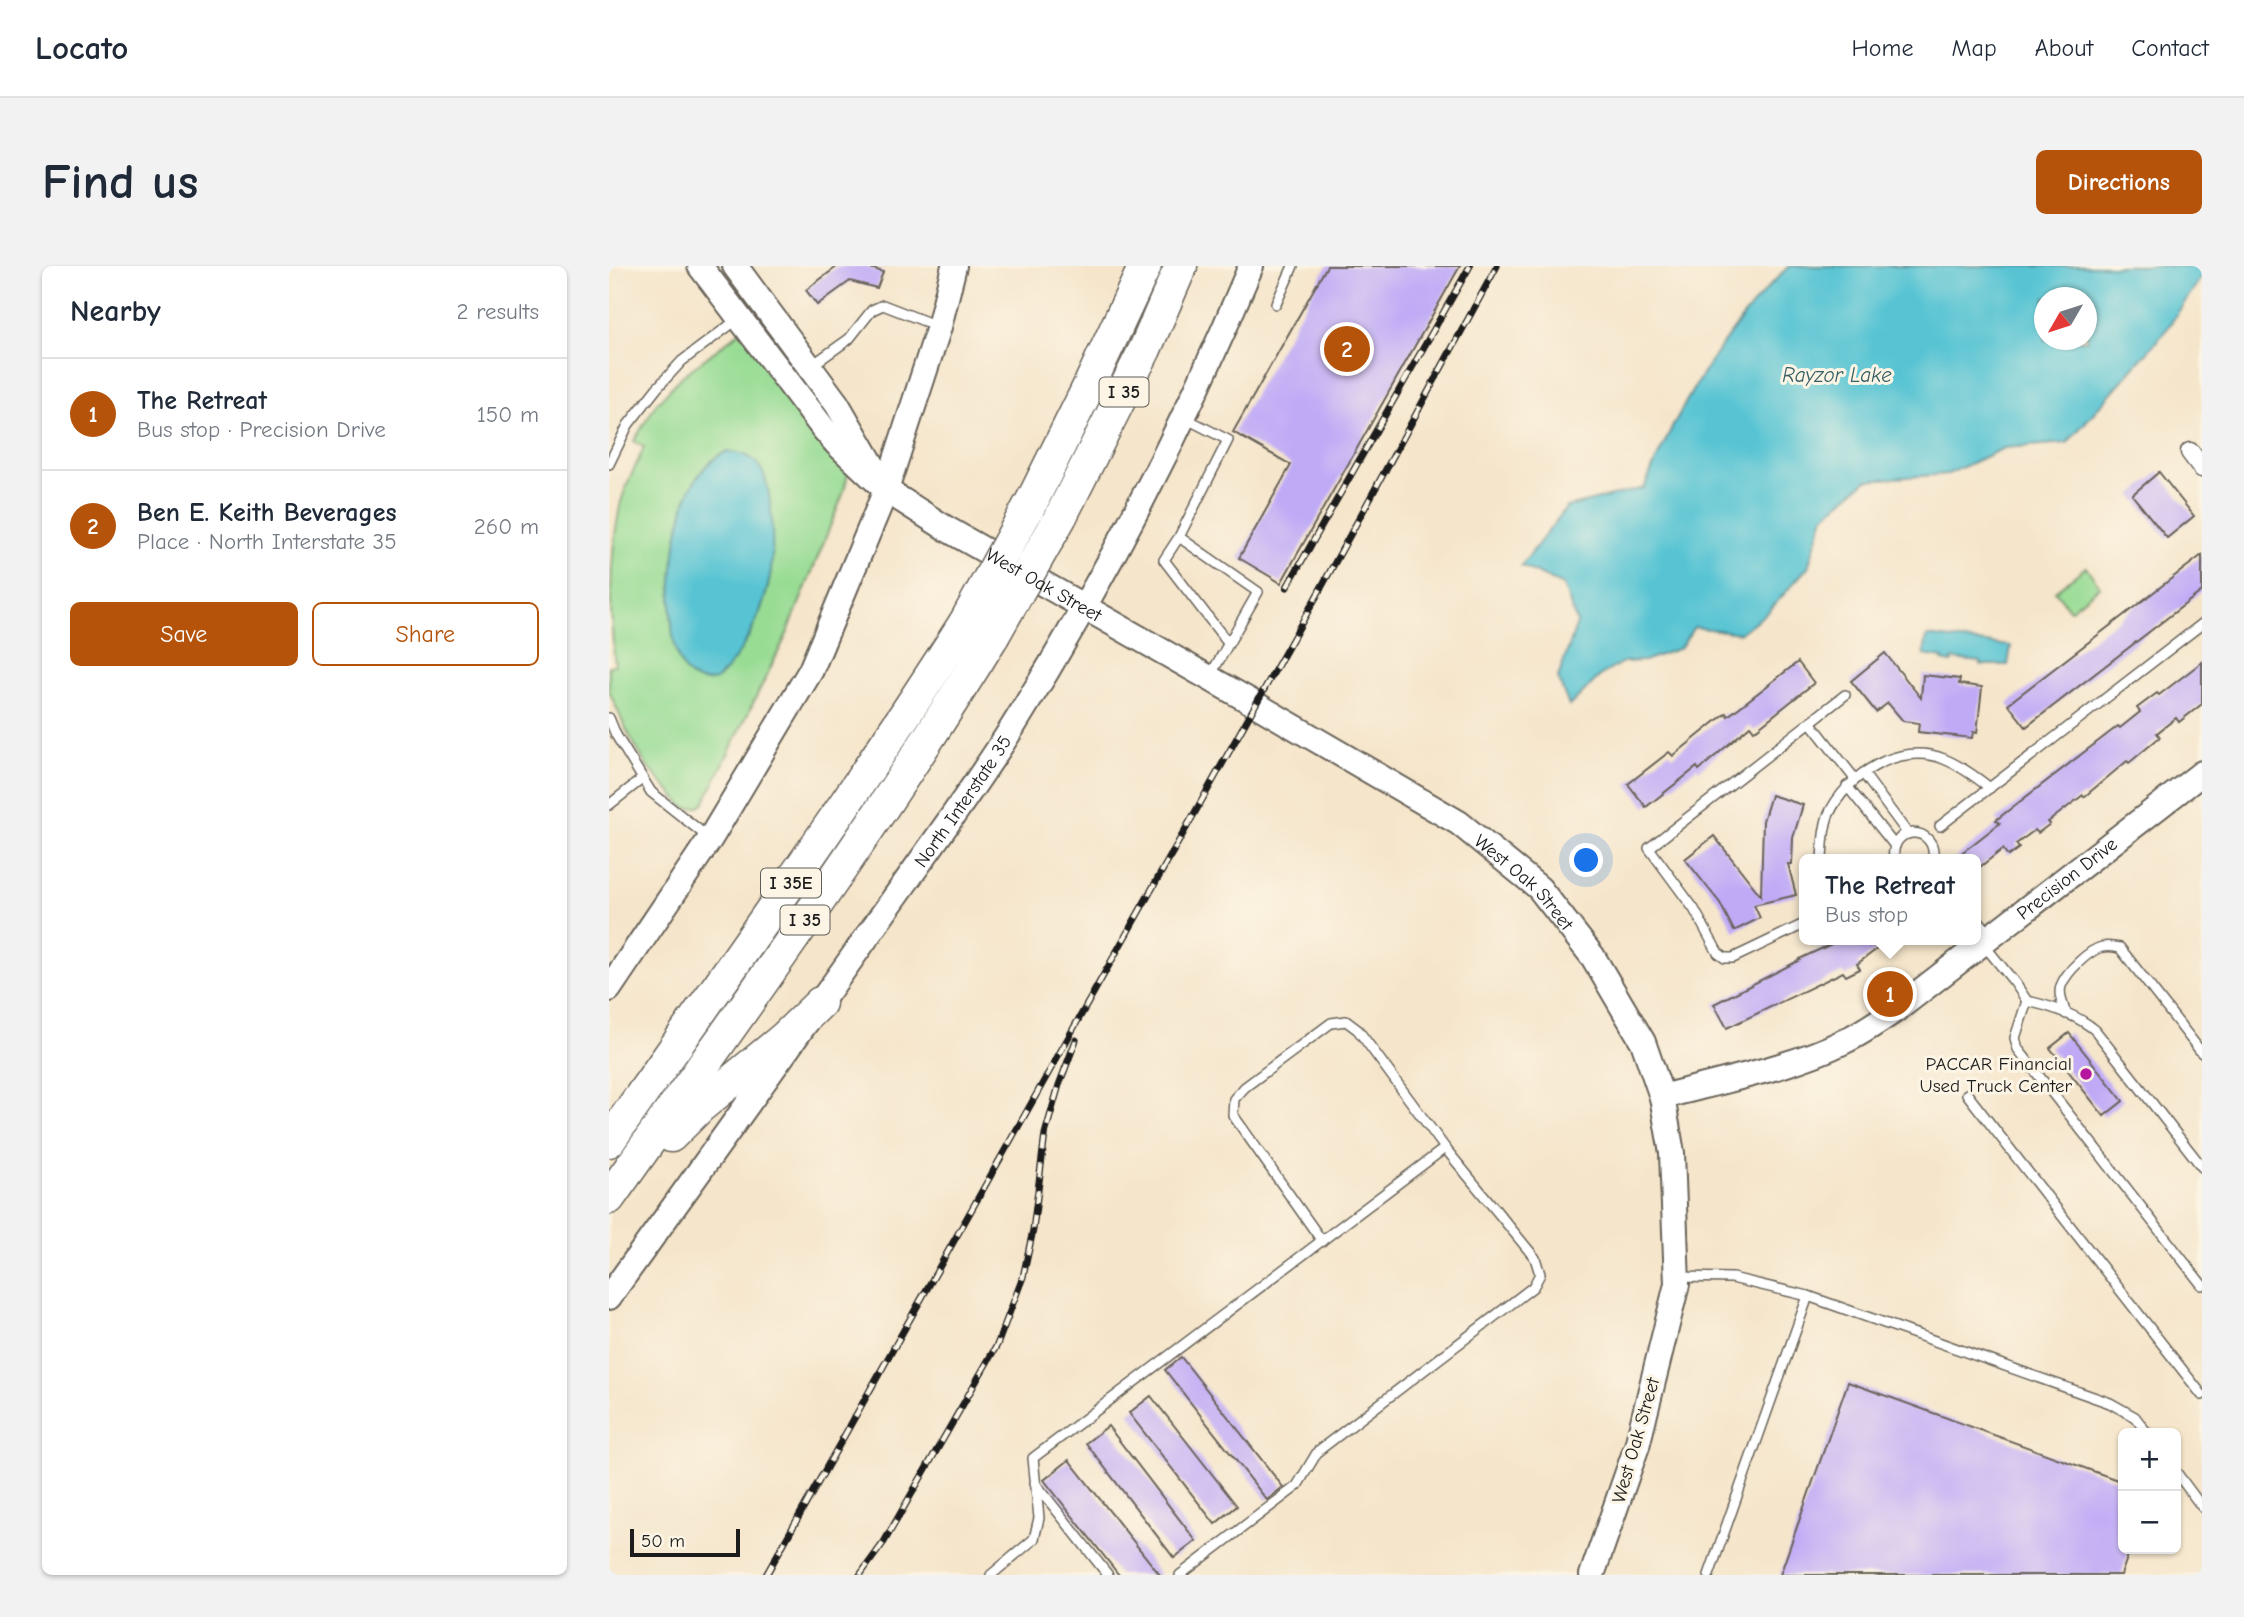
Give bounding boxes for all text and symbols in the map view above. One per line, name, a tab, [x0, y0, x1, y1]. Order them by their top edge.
text: Locato	[35, 29, 128, 67]
text: Home	[1852, 34, 1913, 62]
text: Map	[1951, 34, 1997, 62]
text: About	[2035, 34, 2093, 62]
text: Contact	[2131, 34, 2209, 62]
button: Directions	[2036, 150, 2202, 214]
text: Find us	[42, 154, 198, 210]
north arrow	[2034, 287, 2097, 350]
text: Nearby	[70, 294, 161, 329]
text: 2 results	[457, 298, 539, 325]
pin: 2	[1324, 323, 1370, 375]
water label: Rayzor Lake	[1782, 363, 1892, 387]
road number: I 35	[1099, 378, 1149, 406]
text: The Retreat	[137, 386, 267, 416]
text: 1	[88, 401, 98, 428]
text: 150 m	[477, 401, 539, 428]
text: Bus stop · Precision Drive	[137, 416, 386, 443]
text: Ben E. Keith Beverages	[137, 498, 397, 528]
text: 2	[87, 513, 99, 540]
text: 260 m	[474, 513, 539, 540]
text: Place · North Interstate 35	[137, 528, 397, 555]
street label: West Oak Street	[982, 543, 1106, 627]
button: Save	[70, 602, 298, 666]
button: Share	[312, 602, 539, 666]
street label: North Interstate 35	[910, 731, 1016, 872]
street label: West Oak Street	[1470, 830, 1578, 935]
street label: Precision Drive	[2013, 833, 2122, 925]
your location	[1569, 843, 1603, 877]
popup	[1799, 854, 1981, 945]
road number: I 35E	[761, 868, 821, 898]
text: The Retreat	[1825, 871, 1955, 901]
text: Bus stop	[1825, 901, 1908, 928]
road number: I 35	[781, 906, 829, 934]
pin: 1	[1867, 968, 1913, 1020]
place label: PACCAR Financial Used Truck Center	[1920, 1053, 2072, 1097]
marker: PACCAR Financial Used Truck Center	[2078, 1066, 2094, 1082]
street label: West Oak Street	[1608, 1374, 1665, 1506]
map controls	[2118, 1428, 2181, 1554]
button: +	[2118, 1428, 2181, 1491]
button: −	[2118, 1491, 2181, 1554]
scale bar	[630, 1526, 740, 1558]
text: 50 m	[641, 1530, 685, 1552]

